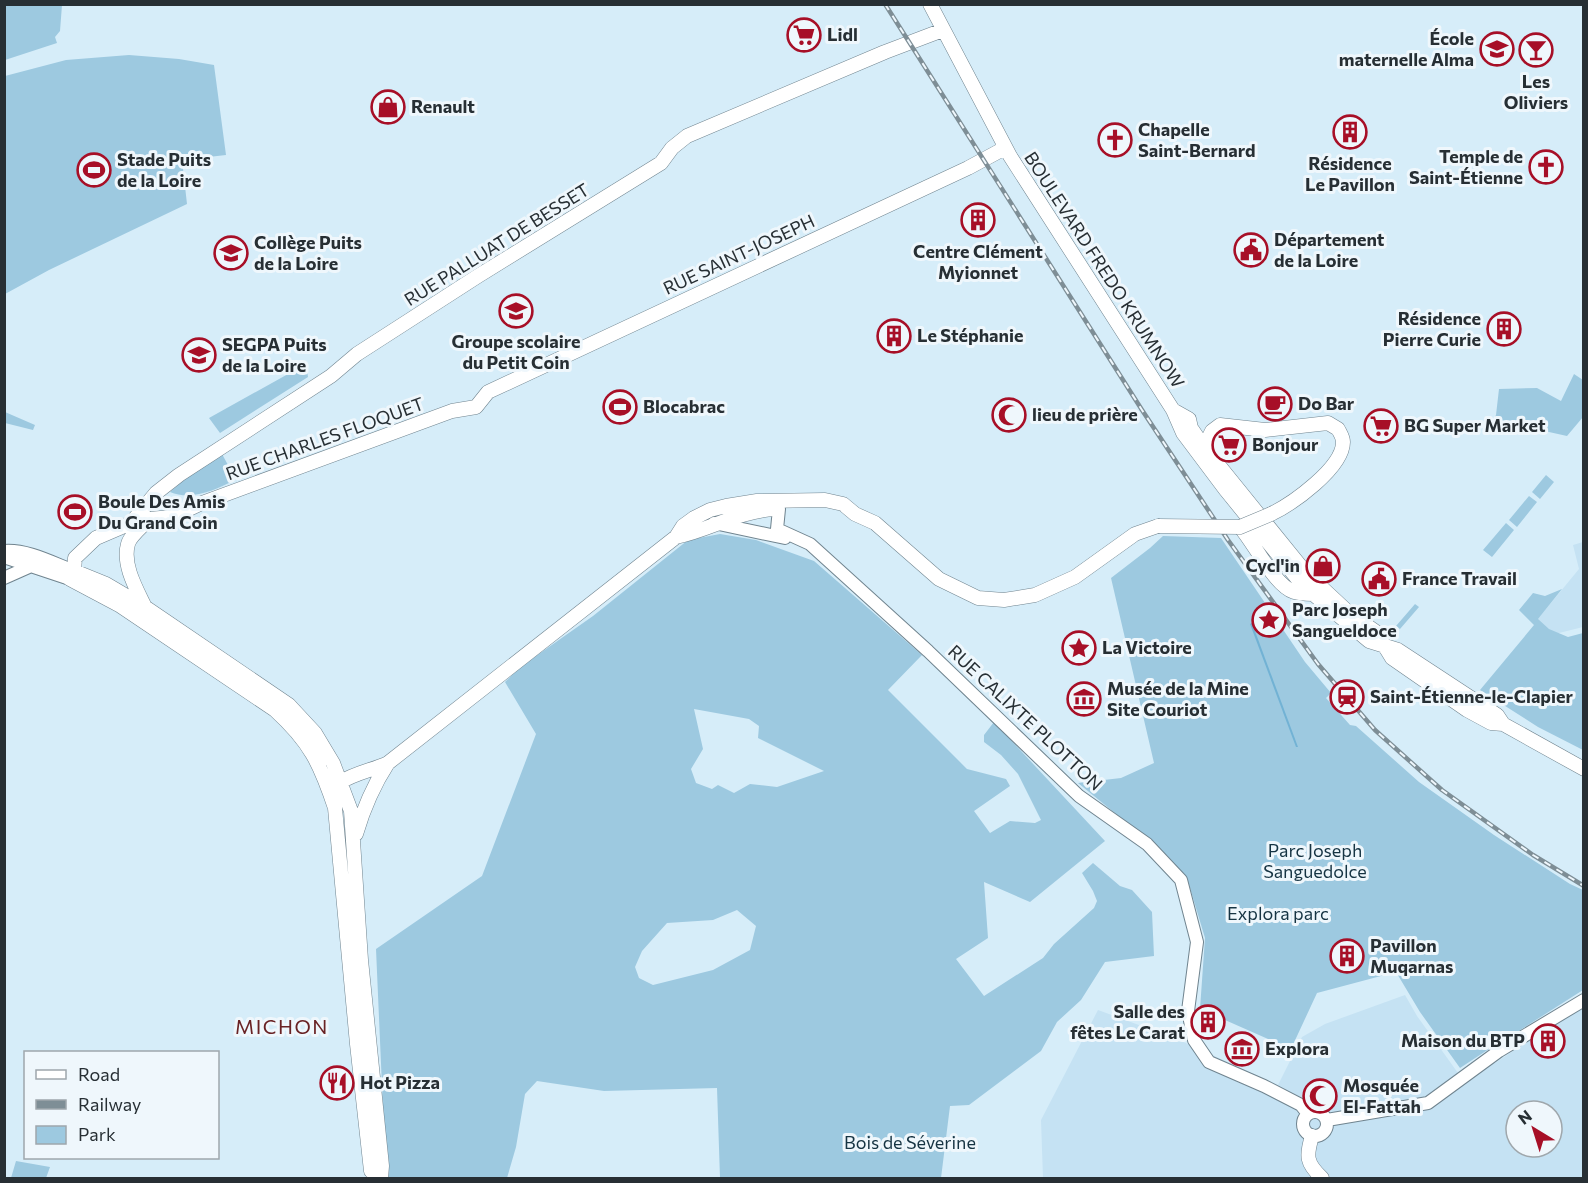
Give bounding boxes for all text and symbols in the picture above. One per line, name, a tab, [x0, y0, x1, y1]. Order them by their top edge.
supermarket icon: Lidl	[786, 17, 822, 53]
place label: Lidl	[827, 23, 858, 45]
place label: École maternelle Alma	[1339, 27, 1474, 70]
school or university icon: École maternelle Alma	[1479, 31, 1515, 67]
bar icon: Les Oliviers	[1518, 32, 1554, 68]
place label: Les Oliviers	[1504, 70, 1568, 113]
shop icon: Renault	[370, 89, 406, 125]
place label: Renault	[411, 95, 475, 117]
building icon: Résidence Le Pavillon	[1332, 114, 1368, 150]
place label: Chapelle Saint-Bernard	[1138, 118, 1255, 161]
church icon: Chapelle Saint-Bernard	[1097, 122, 1133, 158]
place label: Temple de Saint-Étienne	[1409, 145, 1523, 188]
street label: BOULEVARD FREDO KRUMNOW	[1020, 147, 1190, 392]
place label: Stade Puits de la Loire	[117, 148, 211, 191]
church icon: Temple de Saint-Étienne	[1528, 149, 1564, 185]
sports icon: Stade Puits de la Loire	[76, 152, 112, 188]
place label: Résidence Le Pavillon	[1305, 152, 1395, 195]
street label: RUE PALLUAT DE BESSET	[400, 178, 593, 310]
building icon: Centre Clément Myionnet	[960, 202, 996, 238]
street label: RUE SAINT-JOSEPH	[659, 209, 818, 299]
place label: Département de la Loire	[1274, 228, 1385, 271]
place label: Collège Puits de la Loire	[254, 231, 362, 274]
public building icon: Département de la Loire	[1233, 232, 1269, 268]
school or university icon: Collège Puits de la Loire	[213, 235, 249, 271]
place label: Centre Clément Myionnet	[913, 240, 1043, 283]
school or university icon: Groupe scolaire du Petit Coin	[498, 293, 534, 329]
place label: Résidence Pierre Curie	[1383, 307, 1481, 350]
building icon: Résidence Pierre Curie	[1486, 311, 1522, 347]
building icon: Le Stéphanie	[876, 318, 912, 354]
place label: Le Stéphanie	[917, 324, 1023, 346]
place label: Groupe scolaire du Petit Coin	[452, 330, 580, 373]
place label: SEGPA Puits de la Loire	[222, 333, 327, 376]
school or university icon: SEGPA Puits de la Loire	[181, 337, 217, 373]
cafe icon: Do Bar	[1257, 386, 1293, 422]
sports icon: Blocabrac	[602, 389, 638, 425]
street label: RUE CHARLES FLOQUET	[223, 392, 427, 484]
place label: Do Bar	[1298, 392, 1355, 414]
place label: Blocabrac	[643, 395, 725, 417]
mosque icon: lieu de prière	[991, 397, 1027, 433]
place label: lieu de prière	[1032, 403, 1138, 425]
supermarket icon: BG Super Market	[1363, 408, 1399, 444]
place label: BG Super Market	[1404, 414, 1546, 436]
supermarket icon: Bonjour	[1211, 427, 1247, 463]
place label: Bonjour	[1252, 433, 1319, 455]
place label: Boule Des Amis Du Grand Coin	[98, 490, 225, 533]
sports icon: Boule Des Amis Du Grand Coin	[57, 494, 93, 530]
shop icon: Cycl'in	[1305, 548, 1341, 584]
place label: Cycl'in	[1245, 554, 1300, 576]
public building icon: France Travail	[1361, 561, 1397, 597]
place label: France Travail	[1402, 567, 1517, 589]
place label: Parc Joseph Sangueldoce	[1292, 598, 1397, 641]
place icon: Parc Joseph Sangueldoce	[1251, 602, 1287, 638]
place icon: La Victoire	[1061, 630, 1097, 666]
place label: La Victoire	[1102, 636, 1192, 658]
street label: RUE CALIXTE PLOTTON	[944, 640, 1107, 795]
place label: Musée de la Mine Site Couriot	[1107, 677, 1249, 720]
station icon: Saint-Étienne-le-Clapier	[1329, 679, 1365, 715]
museum icon: Musée de la Mine Site Couriot	[1066, 681, 1102, 717]
place label: Saint-Étienne-le-Clapier	[1370, 685, 1574, 707]
park label: Parc Joseph Sanguedolce	[1263, 839, 1367, 882]
park label: Explora parc	[1227, 902, 1329, 924]
place label: Pavillon Muqarnas	[1370, 934, 1453, 977]
building icon: Pavillon Muqarnas	[1329, 938, 1365, 974]
place label: Salle des fêtes Le Carat	[1070, 1000, 1185, 1043]
building icon: Salle des fêtes Le Carat	[1190, 1004, 1226, 1040]
district label: MICHON	[235, 1014, 329, 1038]
building icon: Maison du BTP	[1530, 1023, 1566, 1059]
place label: Maison du BTP	[1401, 1029, 1525, 1051]
museum icon: Explora	[1224, 1031, 1260, 1067]
place label: Explora	[1265, 1037, 1329, 1059]
legend	[24, 1051, 219, 1159]
text: Road	[78, 1063, 120, 1085]
restaurant icon: Hot Pizza	[319, 1065, 355, 1101]
place label: Hot Pizza	[360, 1071, 440, 1093]
place label: Mosquée El-Fattah	[1343, 1074, 1421, 1117]
mosque icon: Mosquée El-Fattah	[1302, 1078, 1338, 1114]
text: Railway	[78, 1093, 141, 1115]
north arrow	[1504, 1099, 1564, 1159]
text: N	[1514, 1106, 1535, 1128]
text: Park	[78, 1123, 116, 1145]
park label: Bois de Séverine	[844, 1131, 976, 1153]

